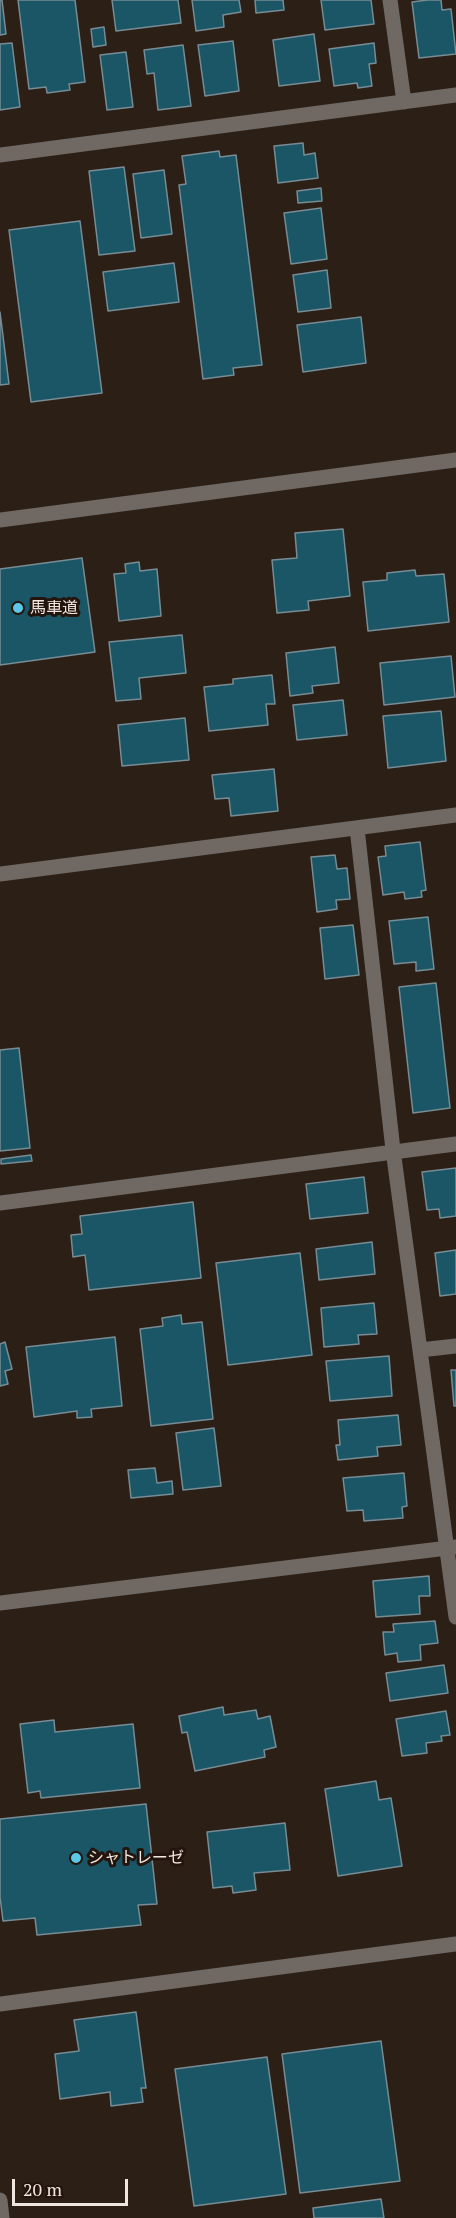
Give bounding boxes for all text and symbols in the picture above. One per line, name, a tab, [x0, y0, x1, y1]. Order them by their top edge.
place label: 馬車道	[30, 598, 78, 618]
marker: 馬車道	[11, 601, 25, 615]
place label: シャトレーゼ	[88, 1848, 184, 1868]
marker: シャトレーゼ	[69, 1851, 83, 1865]
scale bar	[15, 2167, 130, 2205]
text: 20 m	[23, 2177, 62, 2201]

